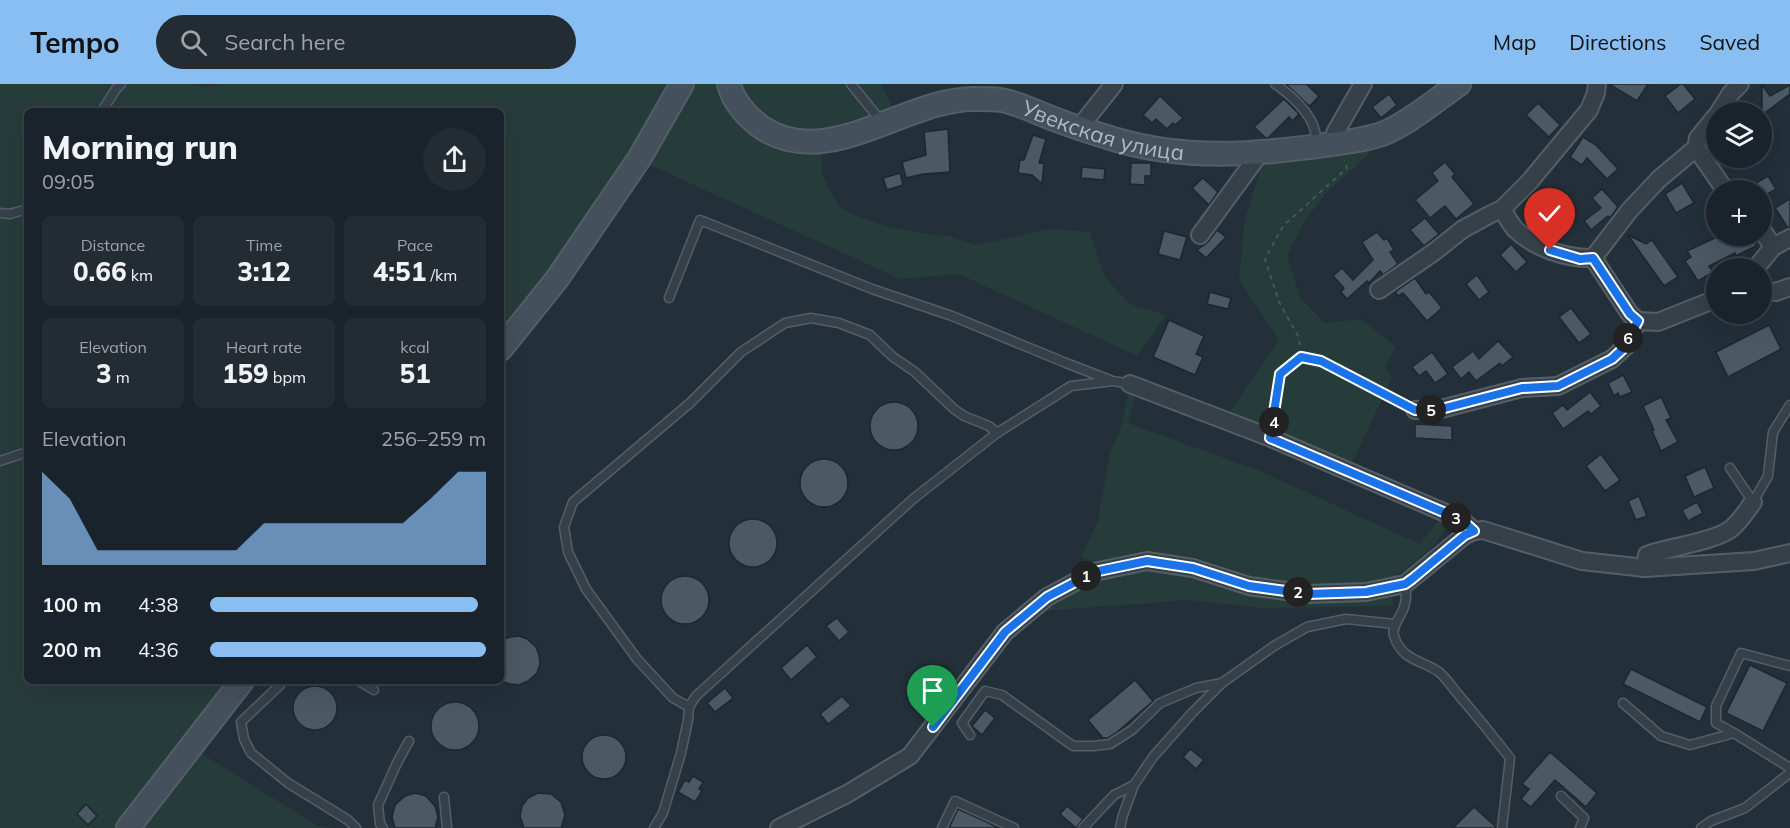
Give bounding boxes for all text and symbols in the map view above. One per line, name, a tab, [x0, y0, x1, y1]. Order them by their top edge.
search box	[156, 15, 576, 69]
text: Tempo	[30, 25, 120, 60]
icon: search	[177, 26, 210, 59]
text: Search here	[225, 28, 346, 56]
text: Map	[1493, 29, 1536, 55]
text: Directions	[1569, 29, 1666, 55]
text: Saved	[1699, 29, 1760, 55]
street label: Увекская улица	[1017, 93, 1186, 166]
map controls	[1706, 102, 1772, 324]
button: layers	[1706, 102, 1772, 168]
text: Morning run	[42, 126, 238, 167]
button: share	[423, 128, 486, 191]
text: 09:05	[42, 169, 95, 194]
button: +	[1706, 180, 1772, 246]
pin	[1524, 188, 1575, 250]
icon: check	[1533, 197, 1566, 230]
text: Distance	[81, 235, 145, 255]
text: Time	[246, 235, 282, 255]
text: Pace	[397, 235, 433, 255]
text: 0.66	[73, 255, 127, 288]
text: 3:12	[237, 255, 291, 288]
text: 4:51	[373, 255, 426, 288]
button: −	[1706, 258, 1772, 324]
text: km	[127, 265, 153, 285]
text: /km	[426, 265, 457, 285]
pin: 6	[1613, 323, 1643, 353]
text: 6	[1623, 328, 1633, 348]
text: Elevation	[79, 337, 147, 357]
text: Heart rate	[226, 337, 302, 357]
text: kcal	[400, 337, 430, 357]
text: 3	[96, 357, 112, 390]
text: 159	[222, 357, 269, 390]
text: 51	[399, 357, 431, 390]
text: m	[112, 367, 130, 387]
text: bpm	[269, 367, 306, 387]
pin: 5	[1416, 395, 1446, 425]
text: 5	[1426, 400, 1436, 420]
pin: 4	[1259, 407, 1289, 437]
text: 4	[1269, 412, 1279, 432]
text: Elevation	[42, 426, 127, 451]
text: 256–259 m	[381, 426, 486, 451]
pin: 3	[1441, 503, 1471, 533]
text: 3	[1451, 508, 1461, 528]
pin: 1	[1071, 561, 1101, 591]
text: 1	[1081, 566, 1091, 586]
pin: 2	[1283, 577, 1313, 607]
text: 2	[1293, 582, 1303, 602]
text: 100 m	[42, 592, 101, 617]
text: 4:38	[138, 592, 179, 617]
text: 200 m	[42, 637, 101, 662]
text: 4:36	[138, 637, 179, 662]
pin	[907, 665, 958, 727]
icon: arrive	[916, 674, 949, 707]

